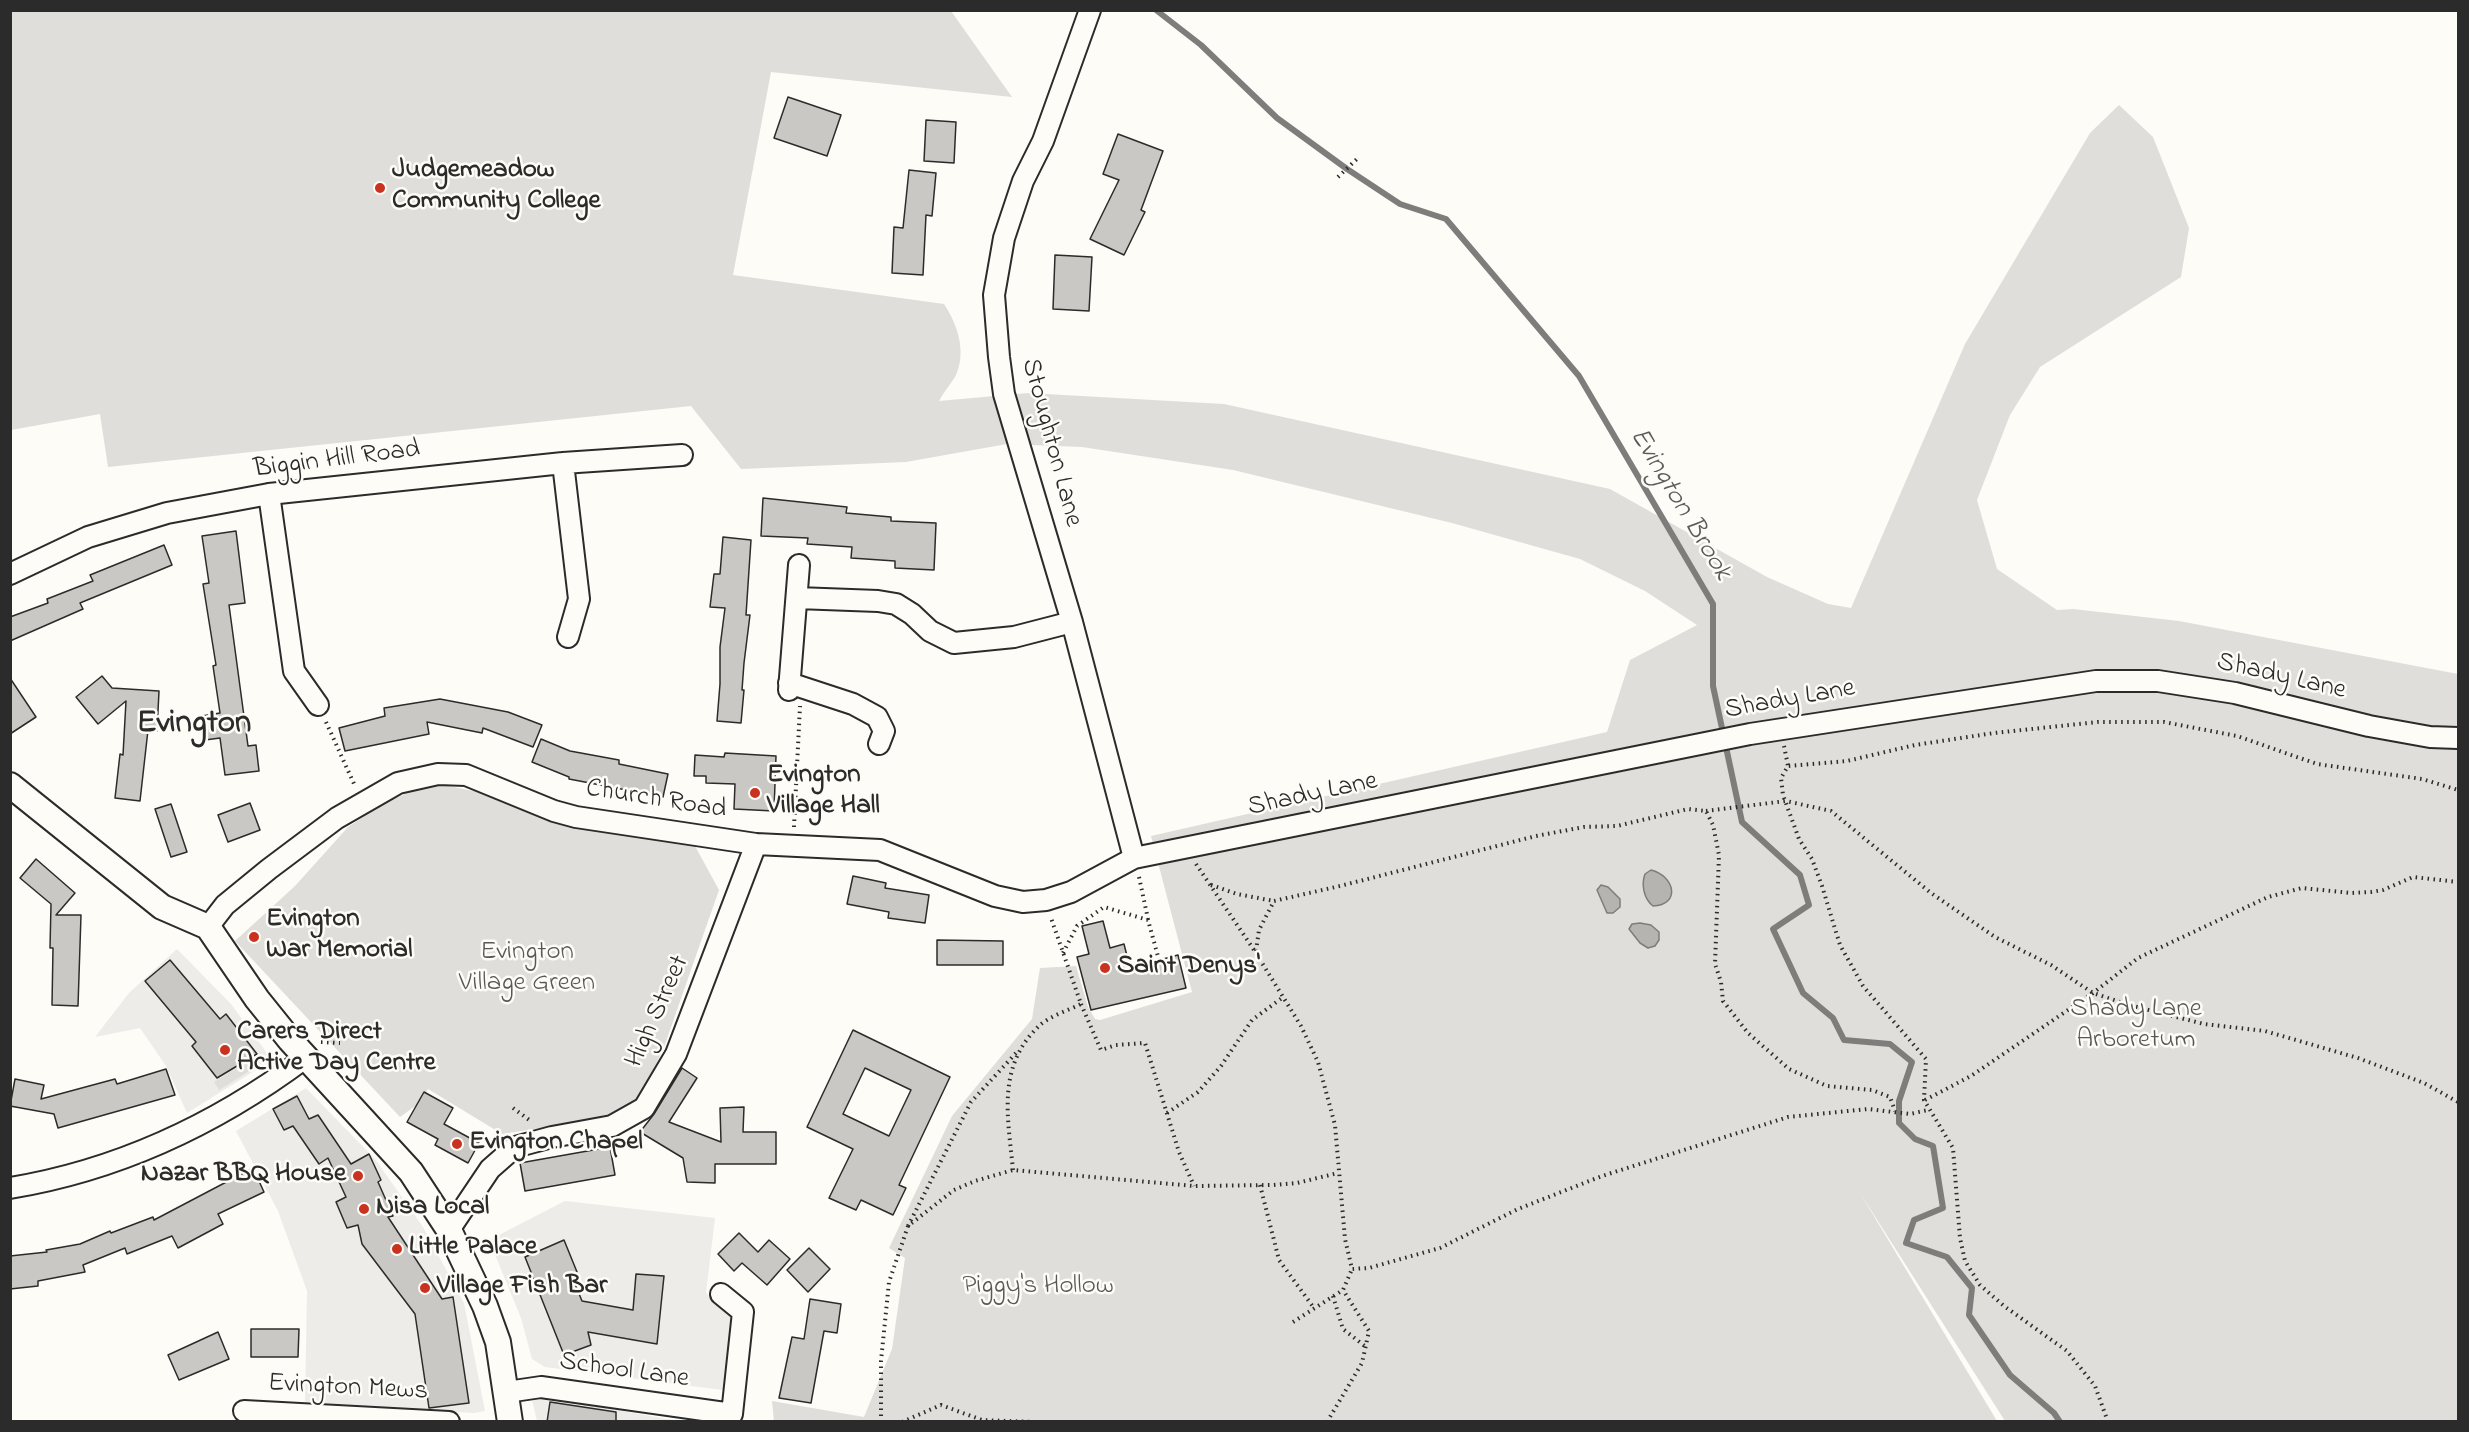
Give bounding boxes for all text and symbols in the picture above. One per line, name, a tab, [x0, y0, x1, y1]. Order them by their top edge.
place label: Judgemeadow Community College	[392, 156, 601, 219]
marker: Judgemeadow Community College	[373, 181, 387, 195]
street label: Stoughton Lane	[1012, 355, 1088, 531]
water label: Evington Brook	[1620, 423, 1738, 587]
street label: Biggin Hill Road	[252, 435, 422, 487]
street label: Shady Lane	[2213, 647, 2349, 709]
street label: Shady Lane	[1722, 674, 1858, 728]
district label: Evington	[137, 706, 251, 746]
place label: Evington Village Hall	[767, 761, 880, 824]
street label: Shady Lane	[1245, 766, 1381, 826]
street label: Church Road	[584, 774, 728, 828]
marker: Evington Village Hall	[748, 786, 762, 800]
place label: Evington War Memorial	[266, 905, 412, 968]
marker: Evington War Memorial	[247, 930, 261, 944]
park label: Evington Village Green	[459, 938, 595, 1001]
street label: High Street	[620, 951, 698, 1073]
place label: Saint Denys'	[1117, 952, 1260, 984]
marker: Saint Denys'	[1098, 961, 1112, 975]
park label: Shady Lane Arboretum	[2070, 995, 2202, 1058]
place label: Carers Direct Active Day Centre	[237, 1018, 436, 1081]
marker: Carers Direct Active Day Centre	[218, 1043, 232, 1057]
place label: Evington Chapel	[469, 1128, 643, 1160]
marker: Evington Chapel	[450, 1137, 464, 1151]
place label: Nazar BBQ House	[141, 1160, 346, 1192]
marker: Nazar BBQ House	[351, 1169, 365, 1183]
place label: Nisa Local	[376, 1193, 489, 1225]
marker: Nisa Local	[357, 1202, 371, 1216]
place label: Little Palace	[409, 1233, 537, 1265]
marker: Little Palace	[390, 1242, 404, 1256]
place label: Village Fish Bar	[437, 1272, 607, 1304]
park label: Piggy's Hollow	[962, 1272, 1114, 1304]
marker: Village Fish Bar	[418, 1281, 432, 1295]
street label: School Lane	[557, 1347, 691, 1397]
street label: Evington Mews	[267, 1369, 429, 1409]

